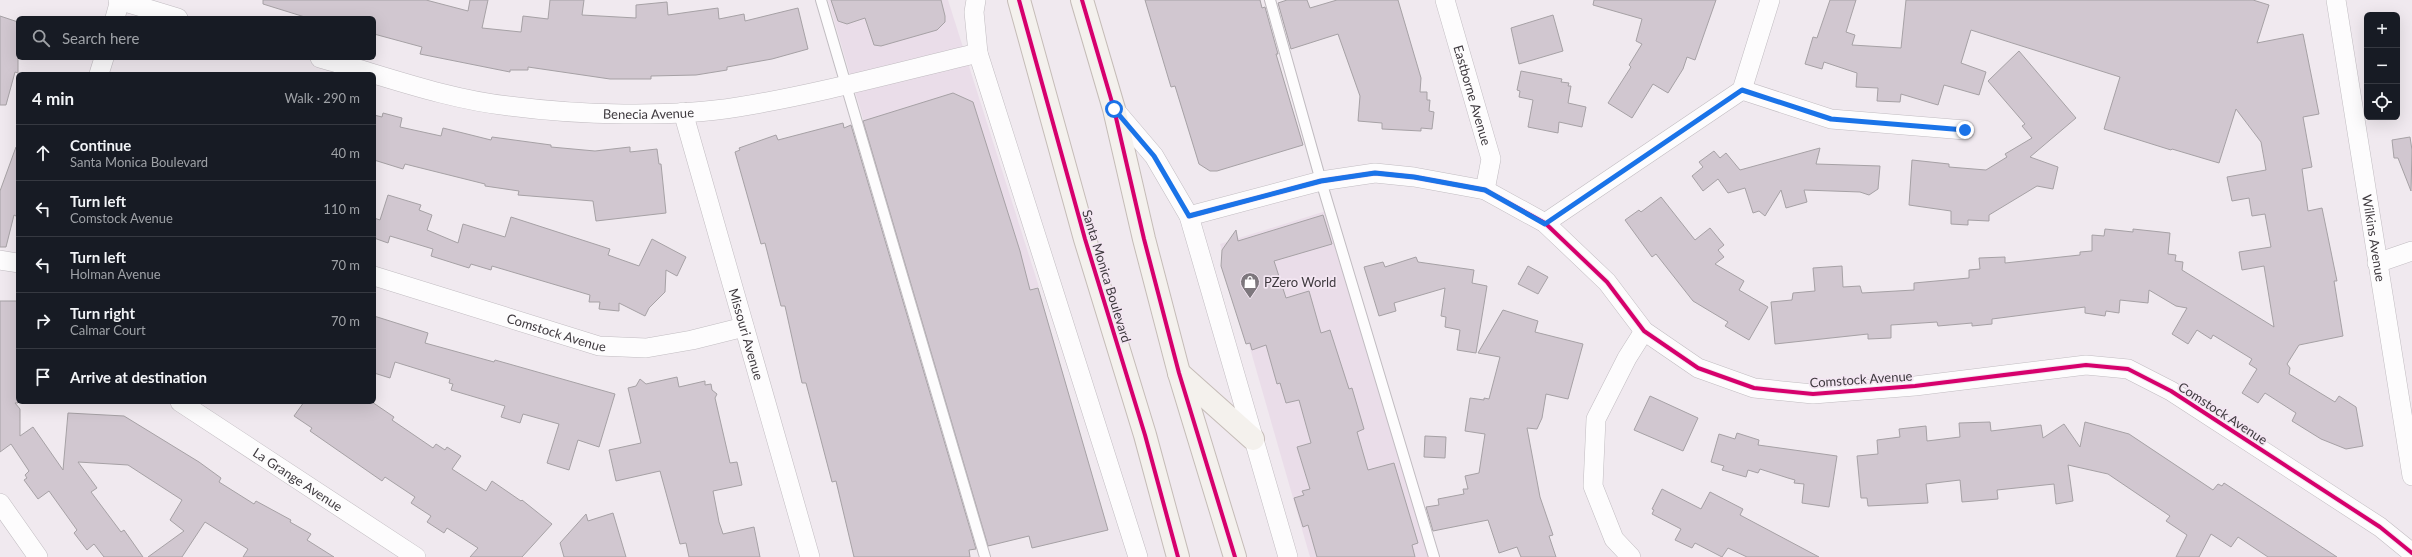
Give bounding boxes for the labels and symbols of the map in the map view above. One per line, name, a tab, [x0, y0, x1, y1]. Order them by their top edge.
street label: Eastborne Avenue	[1450, 43, 1495, 147]
route start	[1105, 100, 1123, 118]
street label: Benecia Avenue	[603, 104, 695, 122]
route end	[1956, 121, 1974, 139]
street label: Wilkins Avenue	[2359, 193, 2389, 283]
street label: Santa Monica Boulevard	[1079, 208, 1135, 344]
shop icon: PZero World	[1239, 271, 1261, 299]
place label: PZero World	[1264, 274, 1336, 290]
street label: Missouri Avenue	[726, 286, 767, 382]
street label: Comstock Avenue	[505, 310, 606, 354]
street label: Comstock Avenue	[1809, 367, 1913, 391]
street label: Comstock Avenue	[2175, 378, 2271, 448]
street label: La Grange Avenue	[250, 444, 346, 515]

